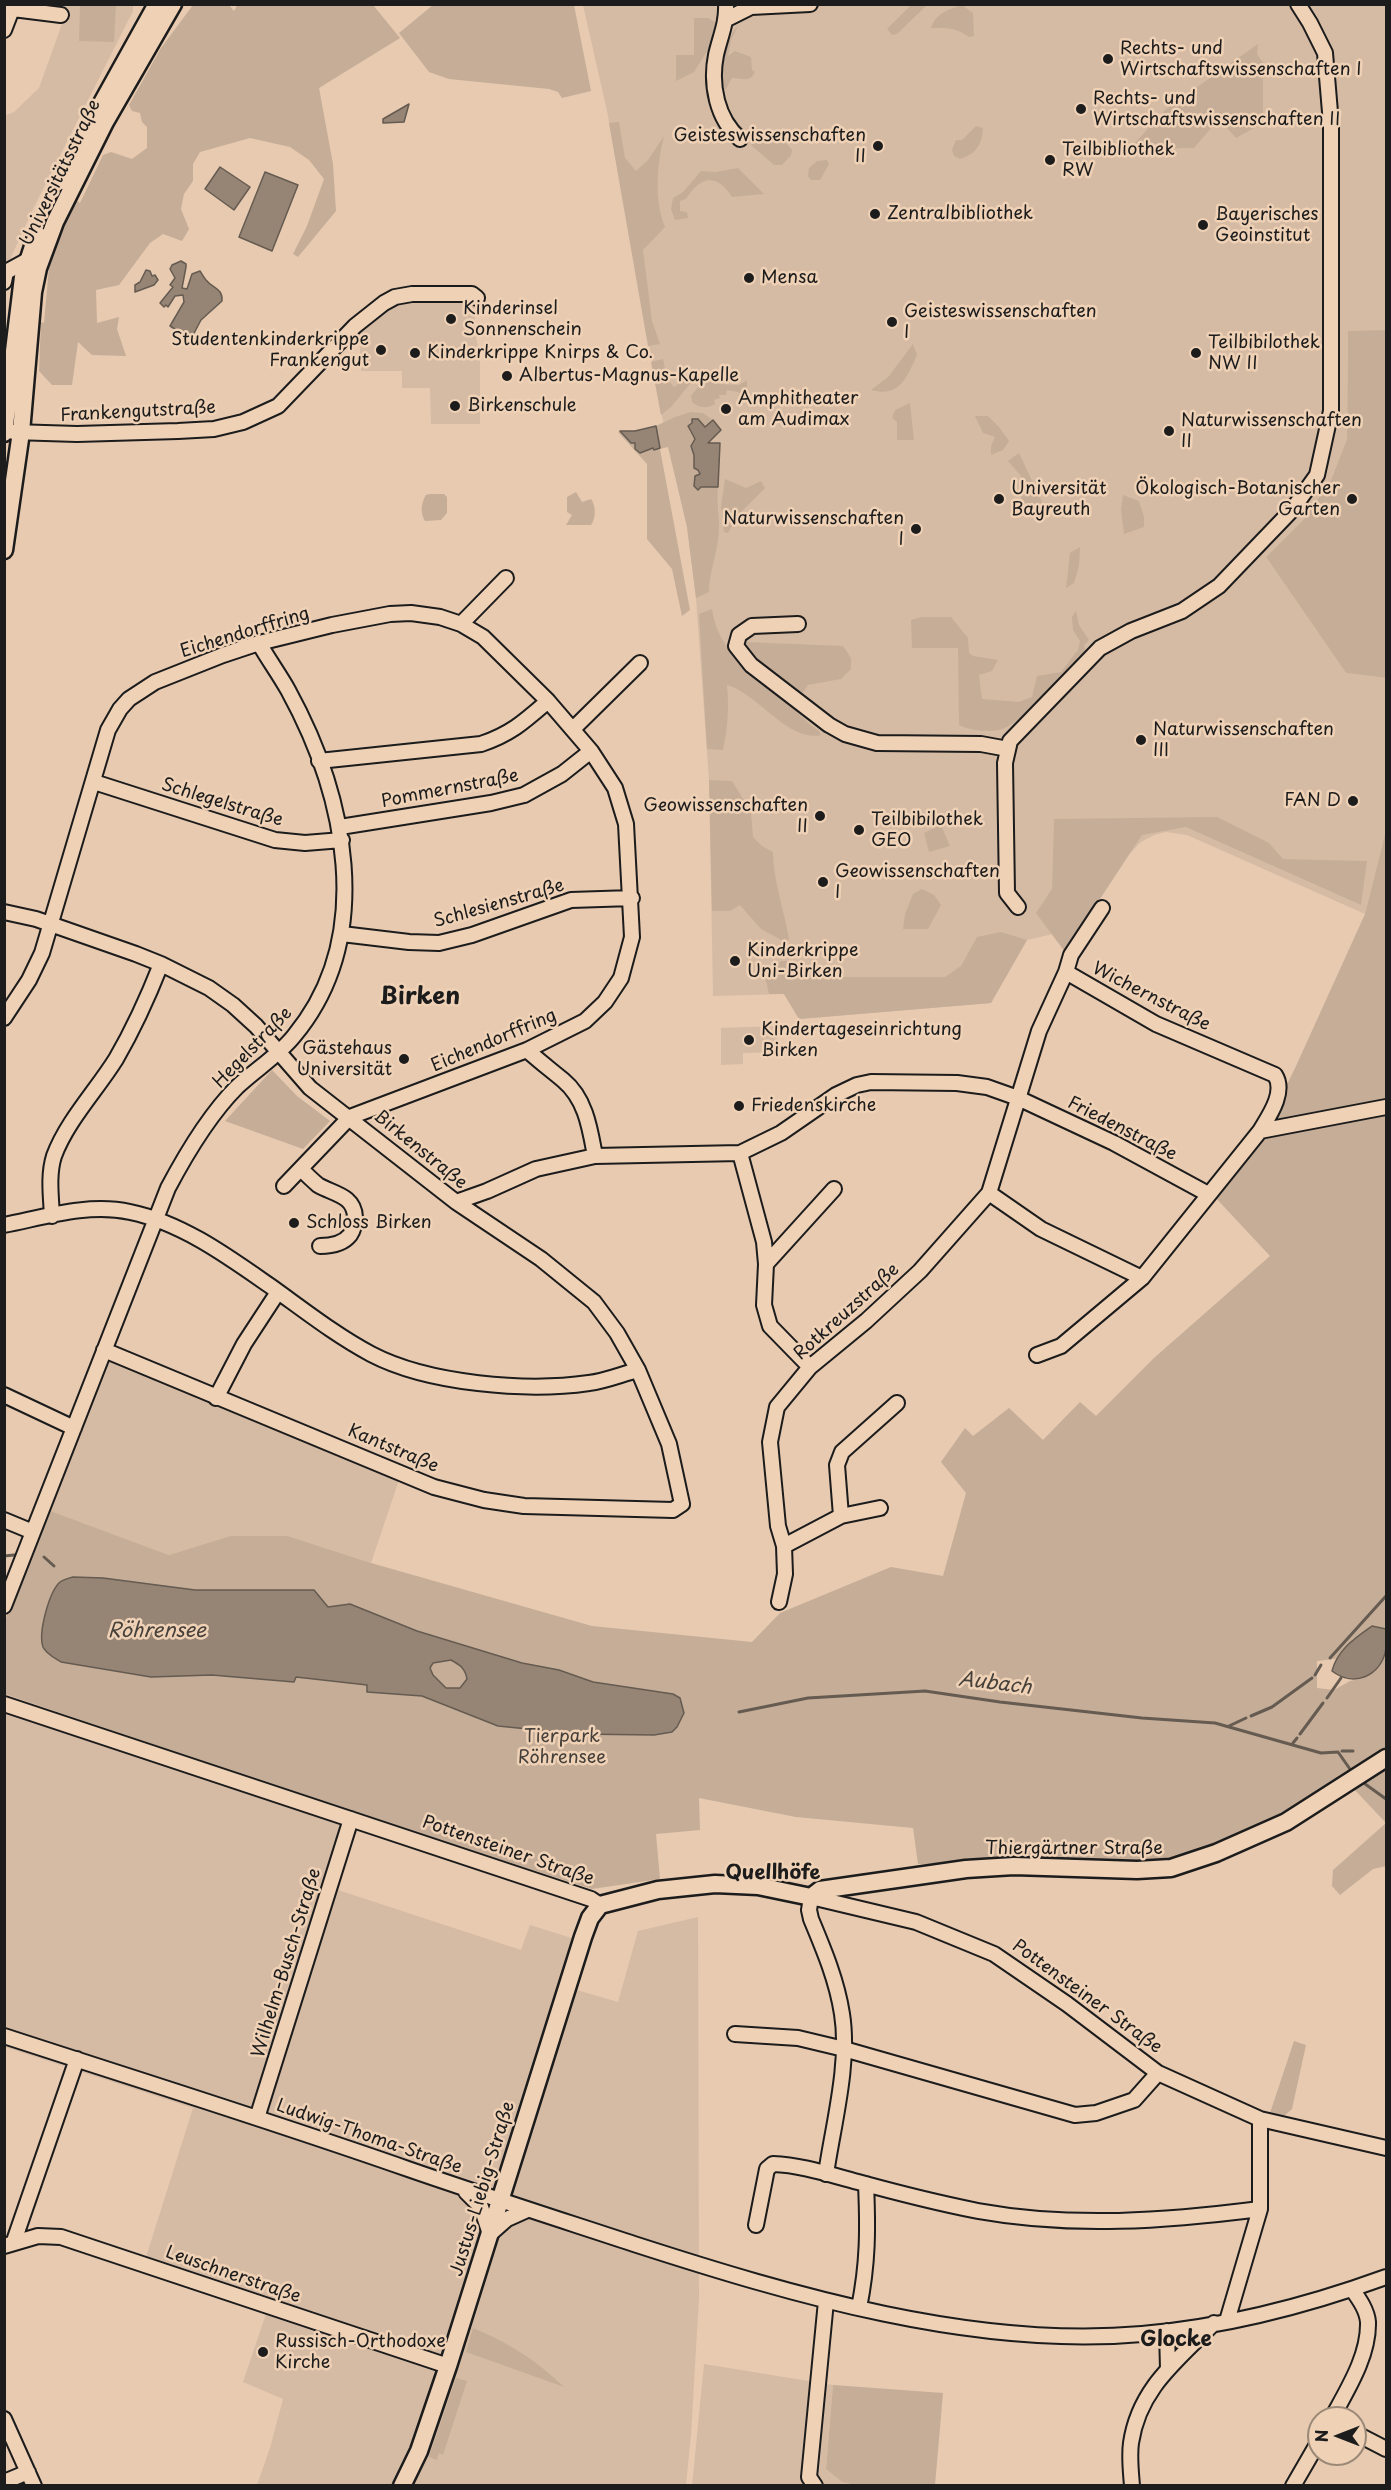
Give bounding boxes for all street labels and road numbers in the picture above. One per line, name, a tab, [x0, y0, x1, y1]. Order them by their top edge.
street label: Universitätsstraße	[16, 96, 106, 250]
street label: Frankengutstraße	[60, 397, 216, 427]
street label: Eichendorffring	[178, 603, 312, 663]
street label: Pommernstraße	[379, 765, 521, 813]
street label: Schlegelstraße	[159, 774, 285, 832]
street label: Schlesienstraße	[431, 875, 567, 933]
street label: Wichernstraße	[1088, 958, 1214, 1036]
street label: Hegelstraße	[209, 1003, 297, 1093]
street label: Eichendorffring	[428, 1005, 560, 1077]
street label: Friedenstraße	[1064, 1092, 1180, 1166]
street label: Birkenstraße	[369, 1106, 471, 1194]
street label: Rotkreuzstraße	[790, 1259, 904, 1365]
street label: Kantstraße	[344, 1420, 442, 1478]
street label: Pottensteiner Straße	[419, 1812, 597, 1890]
street label: Thiergärtner Straße	[985, 1838, 1163, 1860]
street label: Wilhelm-Busch-Straße	[248, 1866, 326, 2060]
street label: Pottensteiner Straße	[1008, 1935, 1166, 2059]
street label: Ludwig-Thoma-Straße	[273, 2095, 465, 2179]
street label: Justus-Liebig-Straße	[446, 2099, 520, 2279]
street label: Leuschnerstraße	[163, 2242, 303, 2308]

